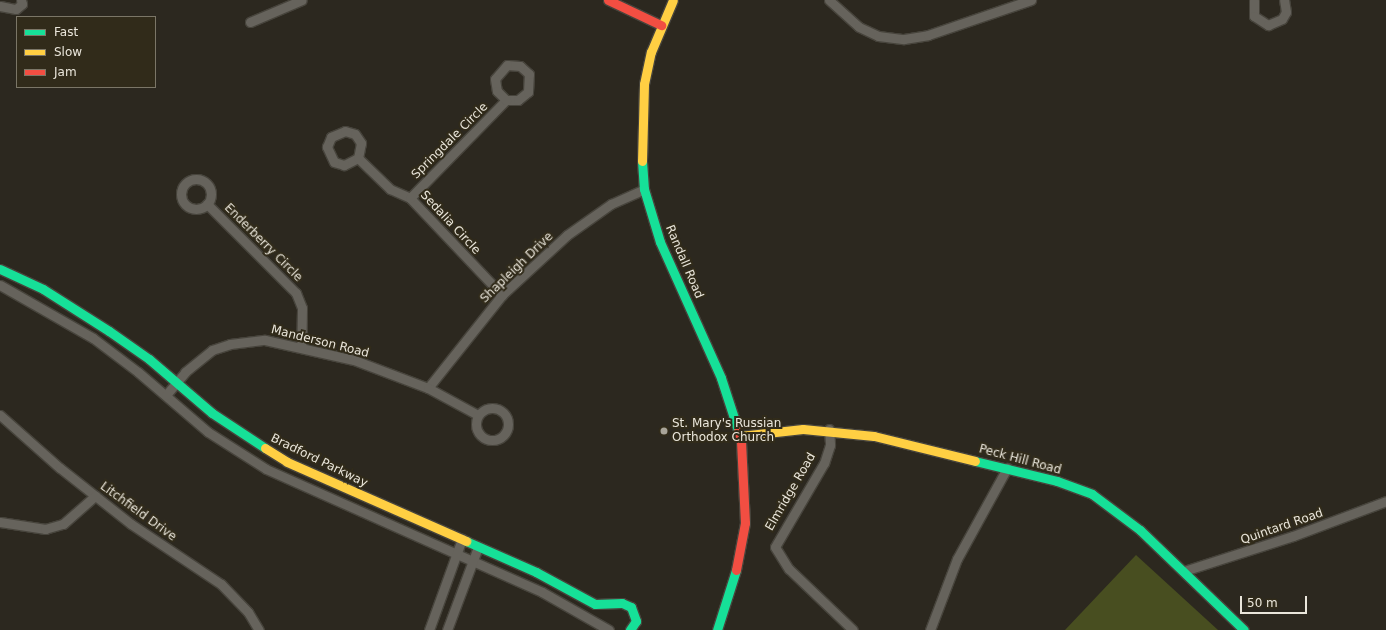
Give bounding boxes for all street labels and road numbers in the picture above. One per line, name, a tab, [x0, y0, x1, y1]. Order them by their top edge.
street label: Springdale Circle	[409, 100, 491, 182]
street label: Sedalia Circle	[417, 188, 483, 258]
street label: Enderberry Circle	[221, 201, 305, 285]
street label: Randall Road	[662, 223, 706, 301]
street label: Shapleigh Drive	[478, 230, 556, 306]
street label: Manderson Road	[270, 323, 370, 361]
street label: Bradford Parkway	[268, 431, 370, 491]
street label: Peck Hill Road	[977, 442, 1063, 478]
street label: Elmridge Road	[763, 451, 819, 533]
street label: Litchfield Drive	[97, 480, 179, 544]
street label: Quintard Road	[1239, 506, 1325, 548]

